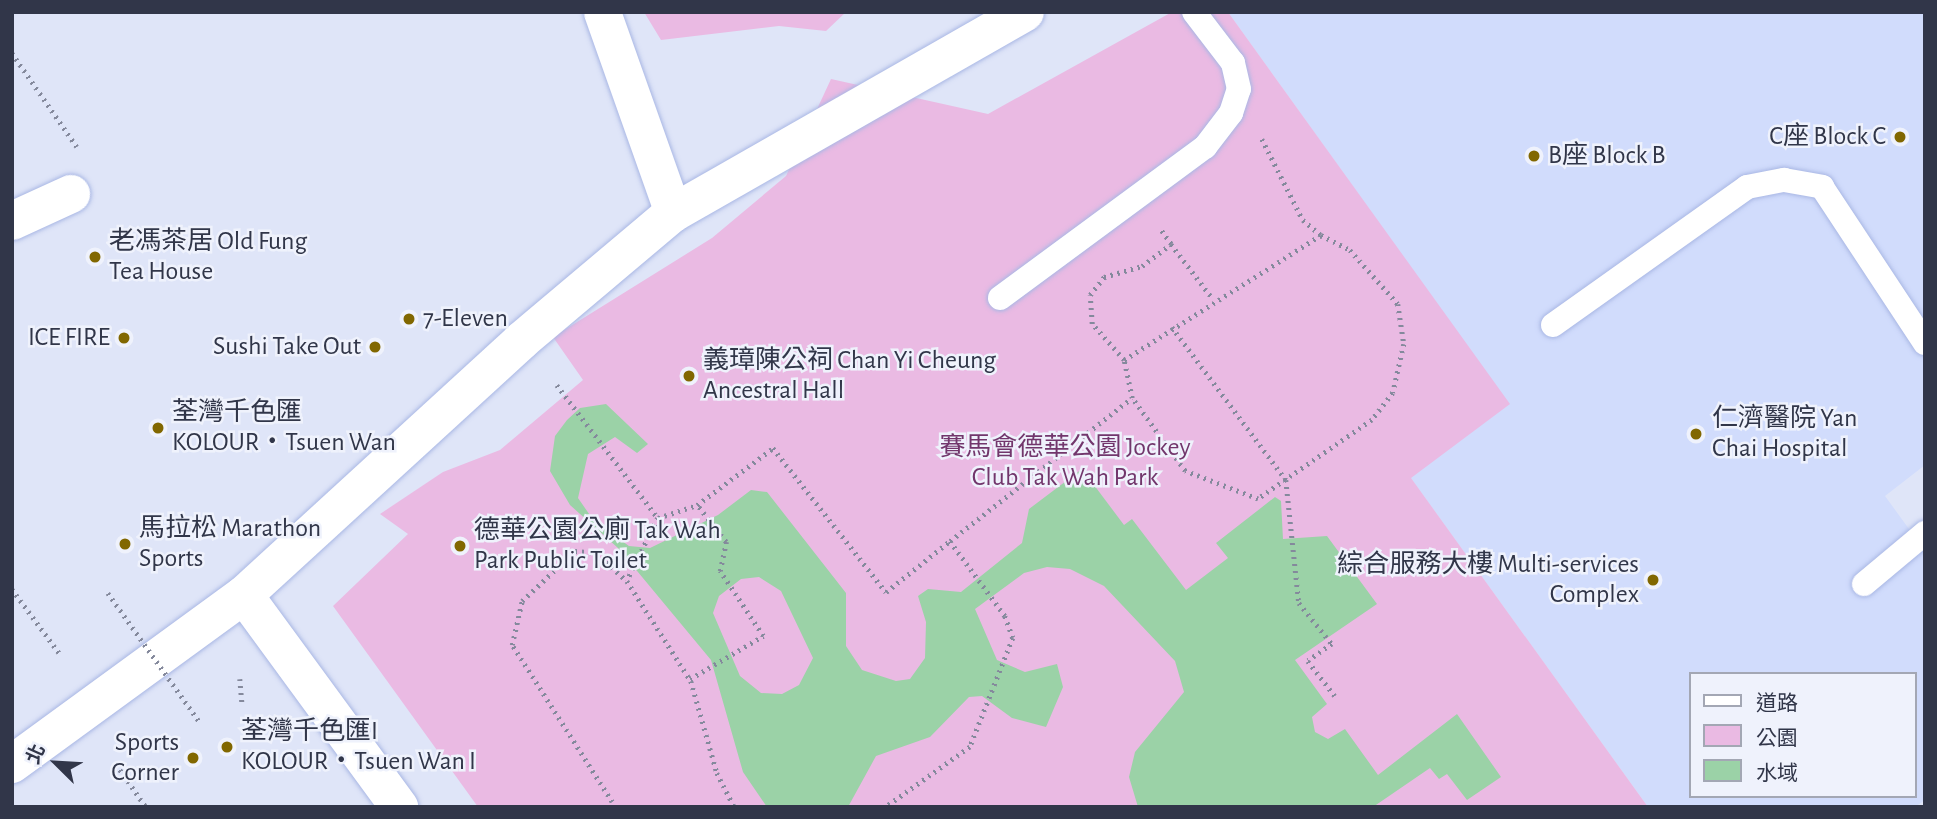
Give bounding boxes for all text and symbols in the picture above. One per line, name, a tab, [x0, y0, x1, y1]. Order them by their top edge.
place label: C座 Block C	[1769, 121, 1886, 153]
marker: C座 Block C	[1892, 129, 1908, 145]
place label: B座 Block B	[1548, 140, 1666, 172]
marker: B座 Block B	[1526, 148, 1542, 164]
place label: 老馮茶居 Old Fung Tea House	[109, 226, 307, 288]
marker: 老馮茶居 Old Fung Tea House	[87, 249, 103, 265]
place label: 7-Eleven	[423, 303, 508, 335]
marker: 7-Eleven	[401, 311, 417, 327]
place label: ICE FIRE	[28, 322, 110, 354]
marker: ICE FIRE	[116, 330, 132, 346]
place label: Sushi Take Out	[213, 331, 361, 363]
marker: Sushi Take Out	[367, 339, 383, 355]
place label: 義璋陳公祠 Chan Yi Cheung Ancestral Hall	[703, 345, 996, 406]
marker: 義璋陳公祠 Chan Yi Cheung Ancestral Hall	[681, 368, 697, 384]
place label: 荃灣千色匯 KOLOUR‧Tsuen Wan	[172, 397, 396, 458]
place label: 仁濟醫院 Yan Chai Hospital	[1712, 403, 1858, 464]
marker: 荃灣千色匯 KOLOUR‧Tsuen Wan	[150, 420, 166, 436]
marker: 仁濟醫院 Yan Chai Hospital	[1686, 424, 1706, 444]
park label: 賽馬會德華公園 Jockey Club Tak Wah Park	[939, 432, 1191, 494]
place label: 馬拉松 Marathon Sports	[139, 513, 321, 574]
place label: 德華公園公廁 Tak Wah Park Public Toilet	[474, 515, 721, 576]
marker: 馬拉松 Marathon Sports	[117, 536, 133, 552]
marker: 德華公園公廁 Tak Wah Park Public Toilet	[452, 538, 468, 554]
place label: 綜合服務大樓 Multi-services Complex	[1337, 549, 1639, 610]
marker: 綜合服務大樓 Multi-services Complex	[1645, 572, 1661, 588]
legend	[1688, 672, 1916, 798]
text: 道路	[1756, 693, 1798, 714]
place label: 荃灣千色匯I KOLOUR‧Tsuen Wan I	[241, 716, 476, 778]
place label: Sports Corner	[111, 727, 179, 788]
north arrow	[21, 728, 91, 798]
text: 公園	[1756, 728, 1798, 749]
marker: 荃灣千色匯I KOLOUR‧Tsuen Wan I	[219, 739, 235, 755]
text: 北	[24, 742, 49, 767]
marker: Sports Corner	[185, 750, 201, 766]
text: 水域	[1756, 763, 1798, 784]

